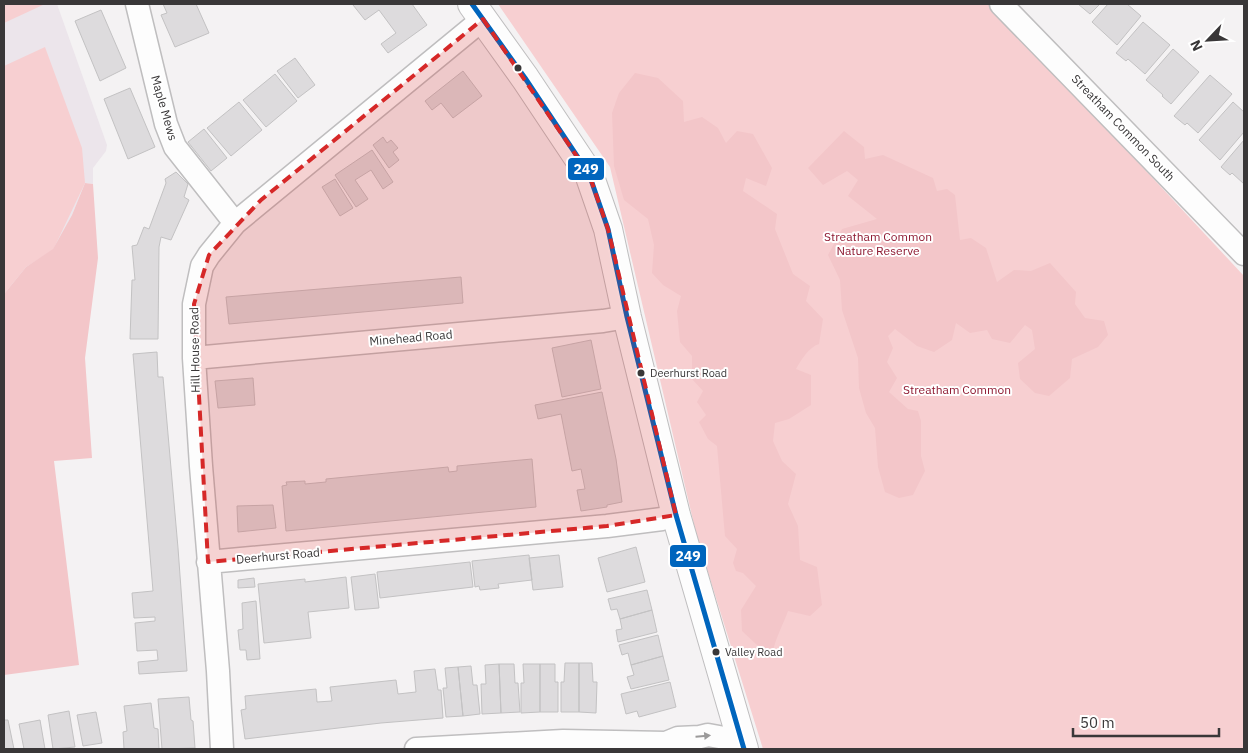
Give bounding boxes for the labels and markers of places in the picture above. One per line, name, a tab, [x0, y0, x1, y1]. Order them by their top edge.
unlabelled marker	[513, 63, 523, 73]
place label: Deerhurst Road	[650, 366, 727, 380]
marker: Deerhurst Road	[636, 368, 646, 378]
place label: Valley Road	[725, 645, 783, 659]
marker: Valley Road	[711, 647, 721, 657]

